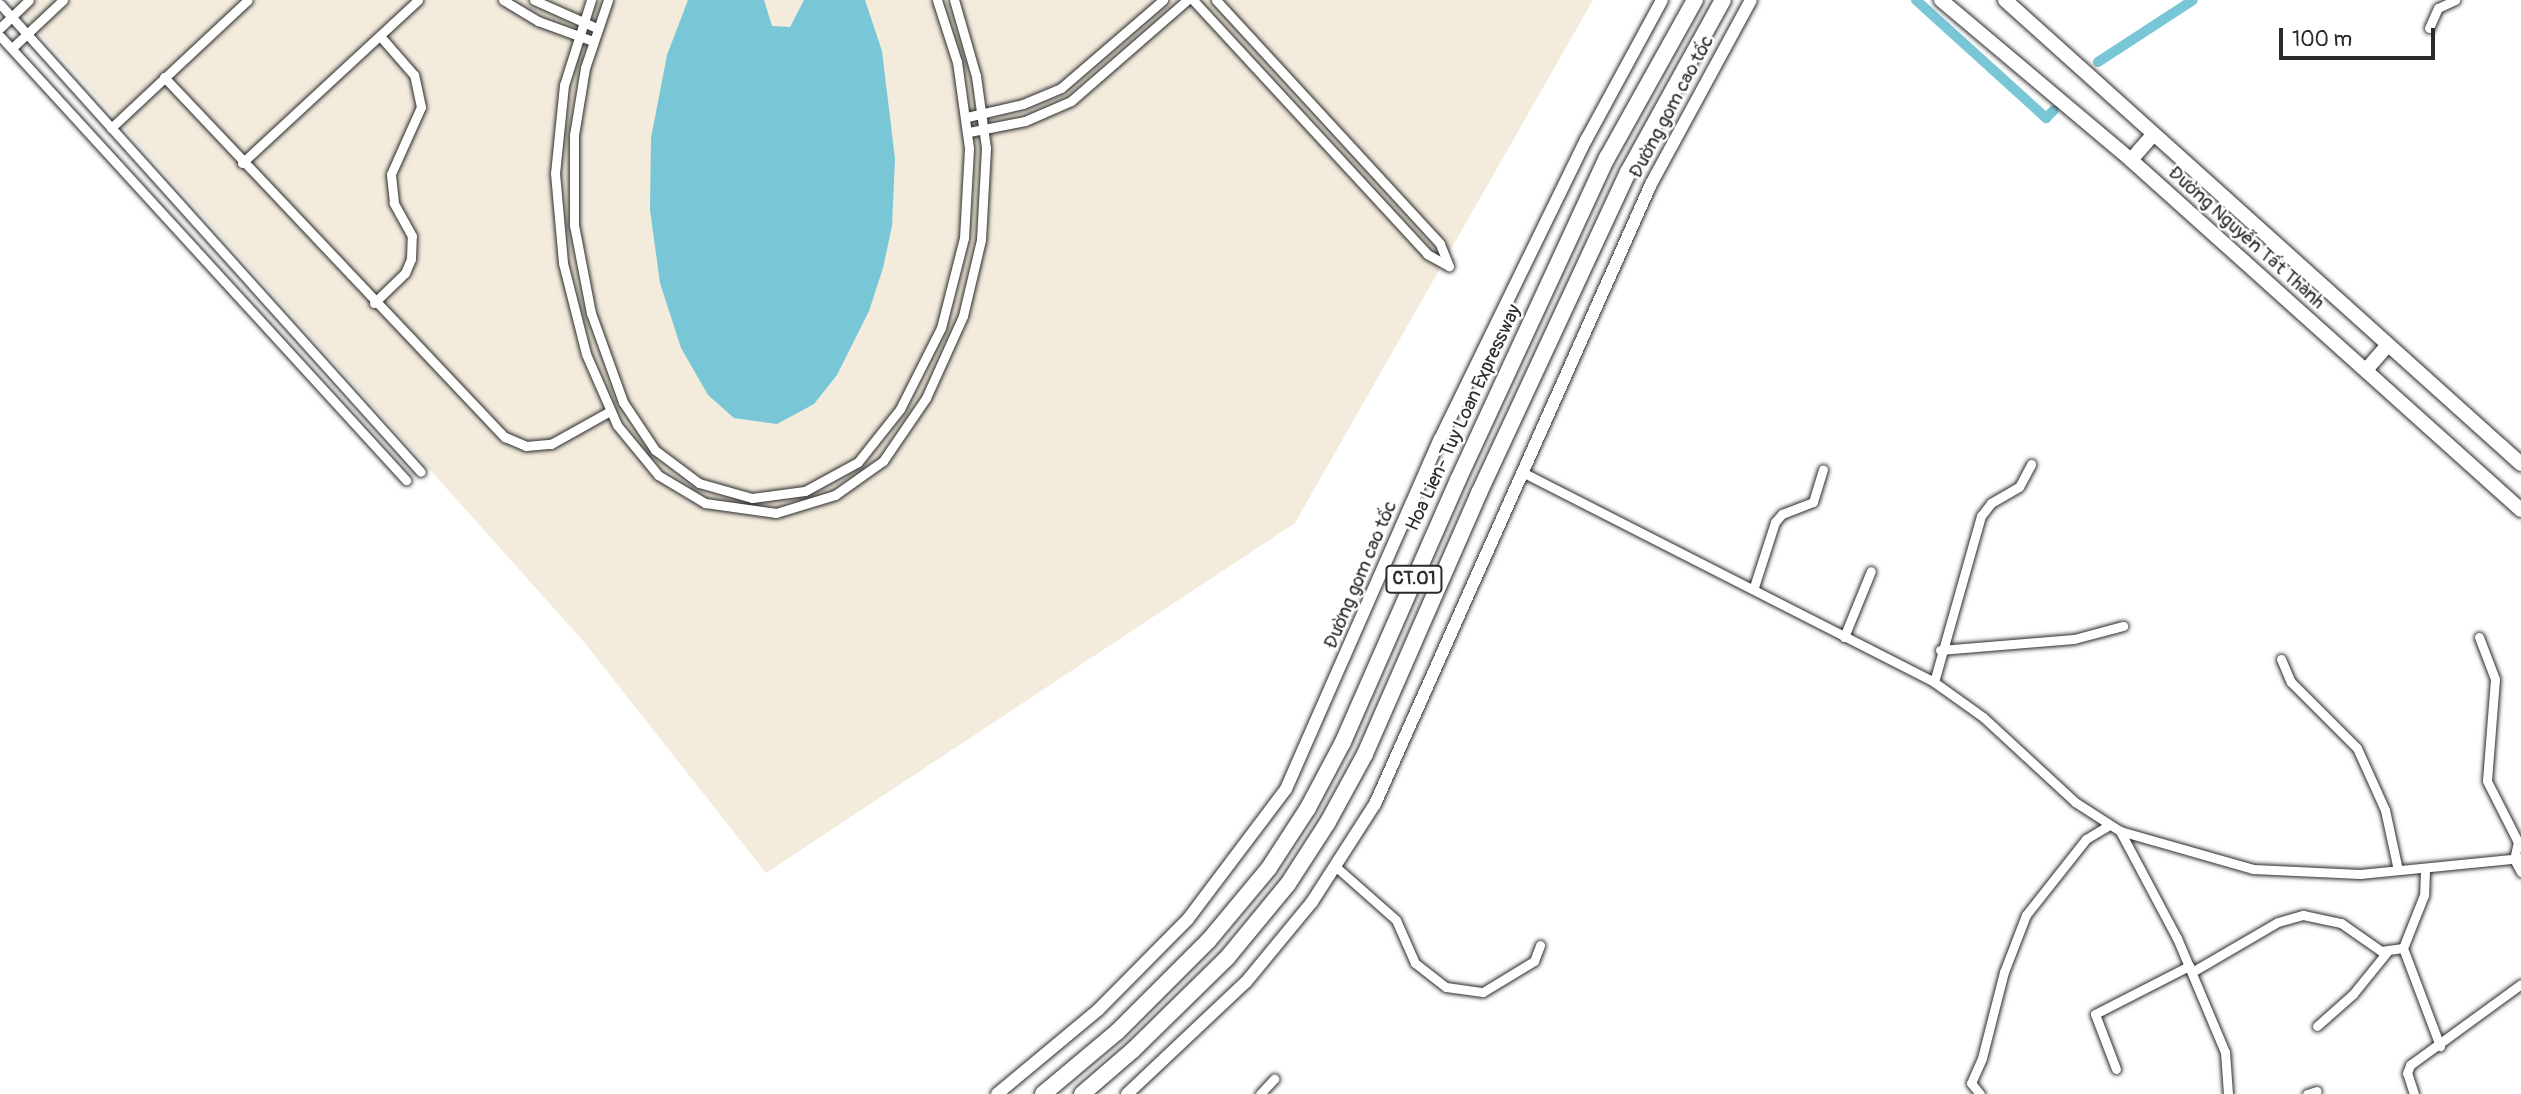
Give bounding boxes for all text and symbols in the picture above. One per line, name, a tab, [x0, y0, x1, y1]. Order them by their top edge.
scale bar	[2283, 14, 2439, 58]
text: 100 m	[2292, 26, 2352, 53]
street label: Đường gom cao tốc	[1625, 32, 1719, 182]
street label: Đường Nguyễn Tất Thành	[2163, 162, 2329, 314]
street label: Hoa Lien- Tuy Loan Expressway	[1401, 301, 1527, 535]
street label: Đường gom cao tốc	[1320, 498, 1402, 652]
road number: CT.01	[1384, 564, 1444, 594]

